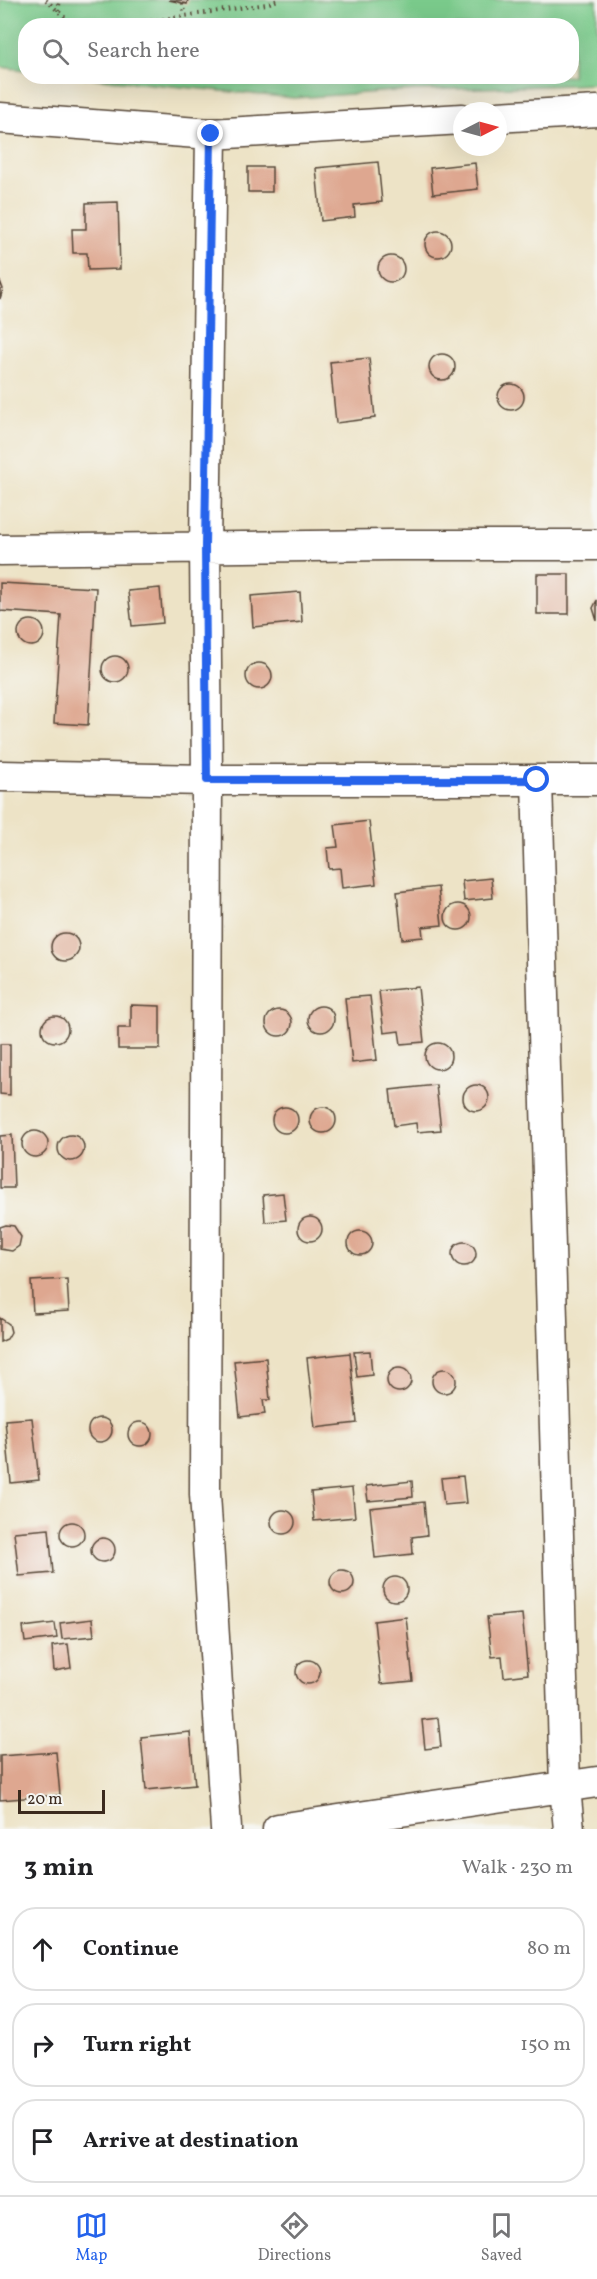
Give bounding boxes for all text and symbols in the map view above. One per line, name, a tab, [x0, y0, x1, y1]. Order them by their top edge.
search box	[18, 18, 579, 84]
icon: search	[39, 35, 72, 68]
text: Search here	[87, 36, 200, 67]
north arrow	[453, 102, 507, 156]
route end	[197, 120, 223, 146]
route start	[523, 766, 549, 792]
scale bar	[18, 1787, 105, 1814]
text: 20 m	[27, 1789, 62, 1811]
text: 3 min	[24, 1850, 94, 1886]
text: Walk · 230 m	[462, 1854, 573, 1882]
icon: ahead	[26, 1933, 59, 1966]
text: Continue	[83, 1934, 179, 1965]
text: 80 m	[527, 1935, 571, 1963]
icon: right	[26, 2029, 59, 2062]
text: Turn right	[83, 2030, 191, 2061]
text: 150 m	[520, 2031, 571, 2059]
icon: arrive	[26, 2125, 59, 2158]
text: Arrive at destination	[83, 2126, 299, 2157]
tab: Map	[75, 2209, 108, 2267]
tab: Directions	[258, 2209, 331, 2267]
tab: Saved	[481, 2209, 522, 2267]

